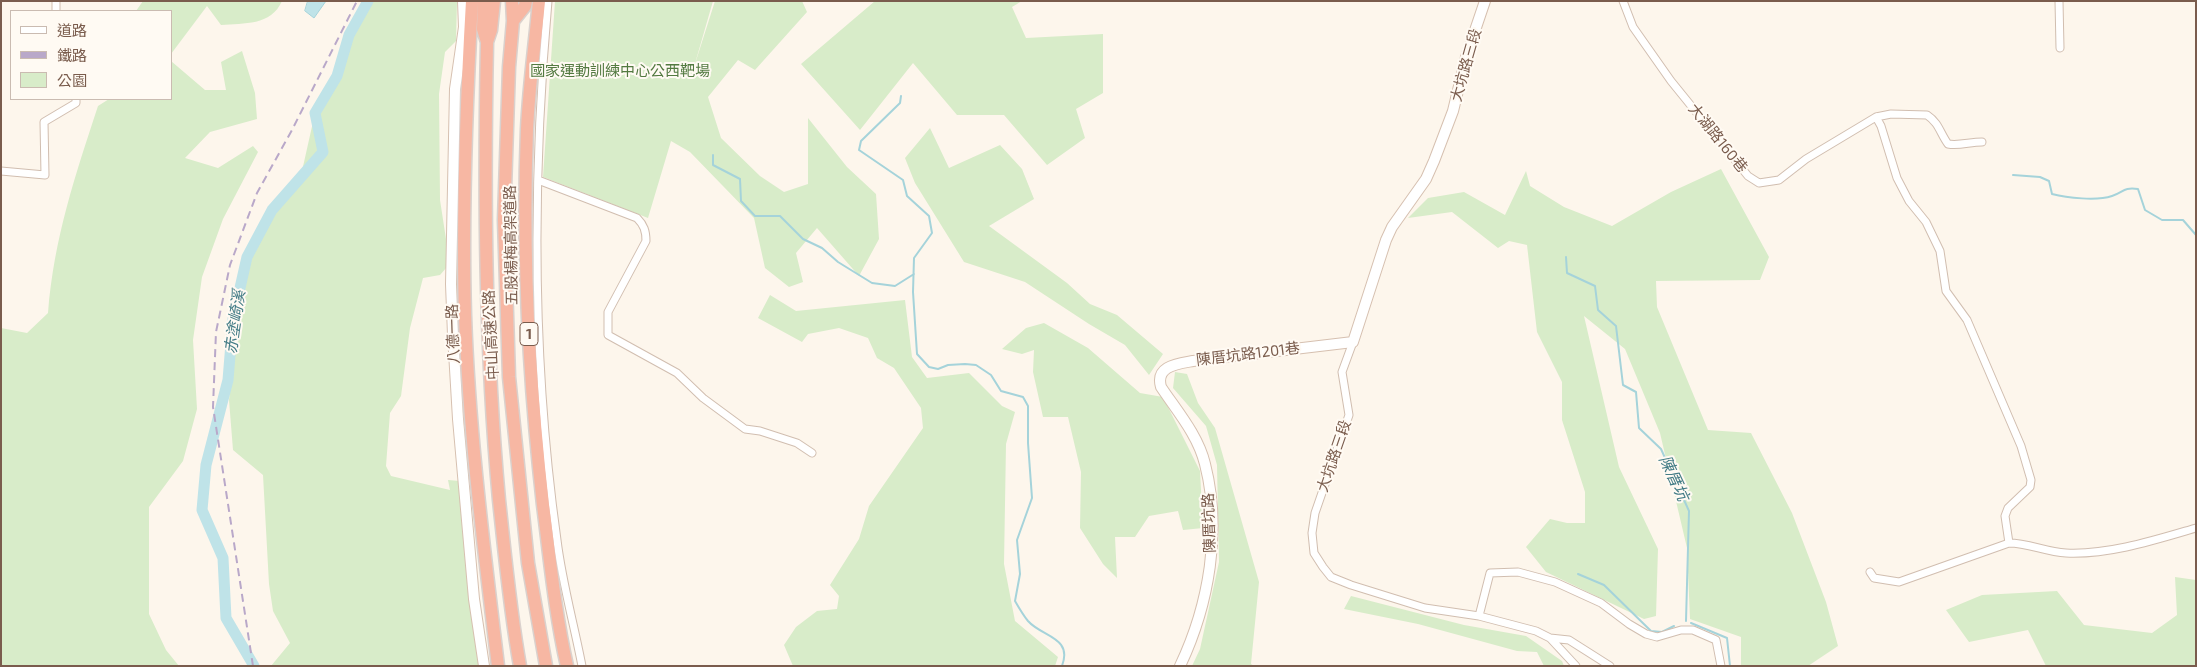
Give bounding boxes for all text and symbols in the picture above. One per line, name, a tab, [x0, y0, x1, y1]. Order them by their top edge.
legend	[10, 10, 172, 100]
text: 道路	[57, 21, 87, 39]
street label: 大坑路三段	[1447, 26, 1485, 104]
text: 鐵路	[57, 46, 87, 64]
park label: 國家運動訓練中心公西靶場	[530, 62, 710, 80]
text: 公園	[57, 71, 87, 89]
street label: 大湖路160巷	[1685, 100, 1751, 176]
street label: 五股楊梅高架道路	[501, 185, 521, 305]
water label: 赤塗崎溪	[221, 289, 249, 355]
street label: 中山高速公路	[480, 290, 502, 380]
street label: 八德一路	[443, 304, 463, 364]
road number: 1	[520, 322, 538, 346]
street label: 陳厝坑路1201巷	[1195, 339, 1301, 369]
street label: 大坑路三段	[1313, 418, 1355, 494]
water label: 陳厝坑	[1655, 452, 1693, 504]
street label: 陳厝坑路	[1199, 493, 1219, 553]

